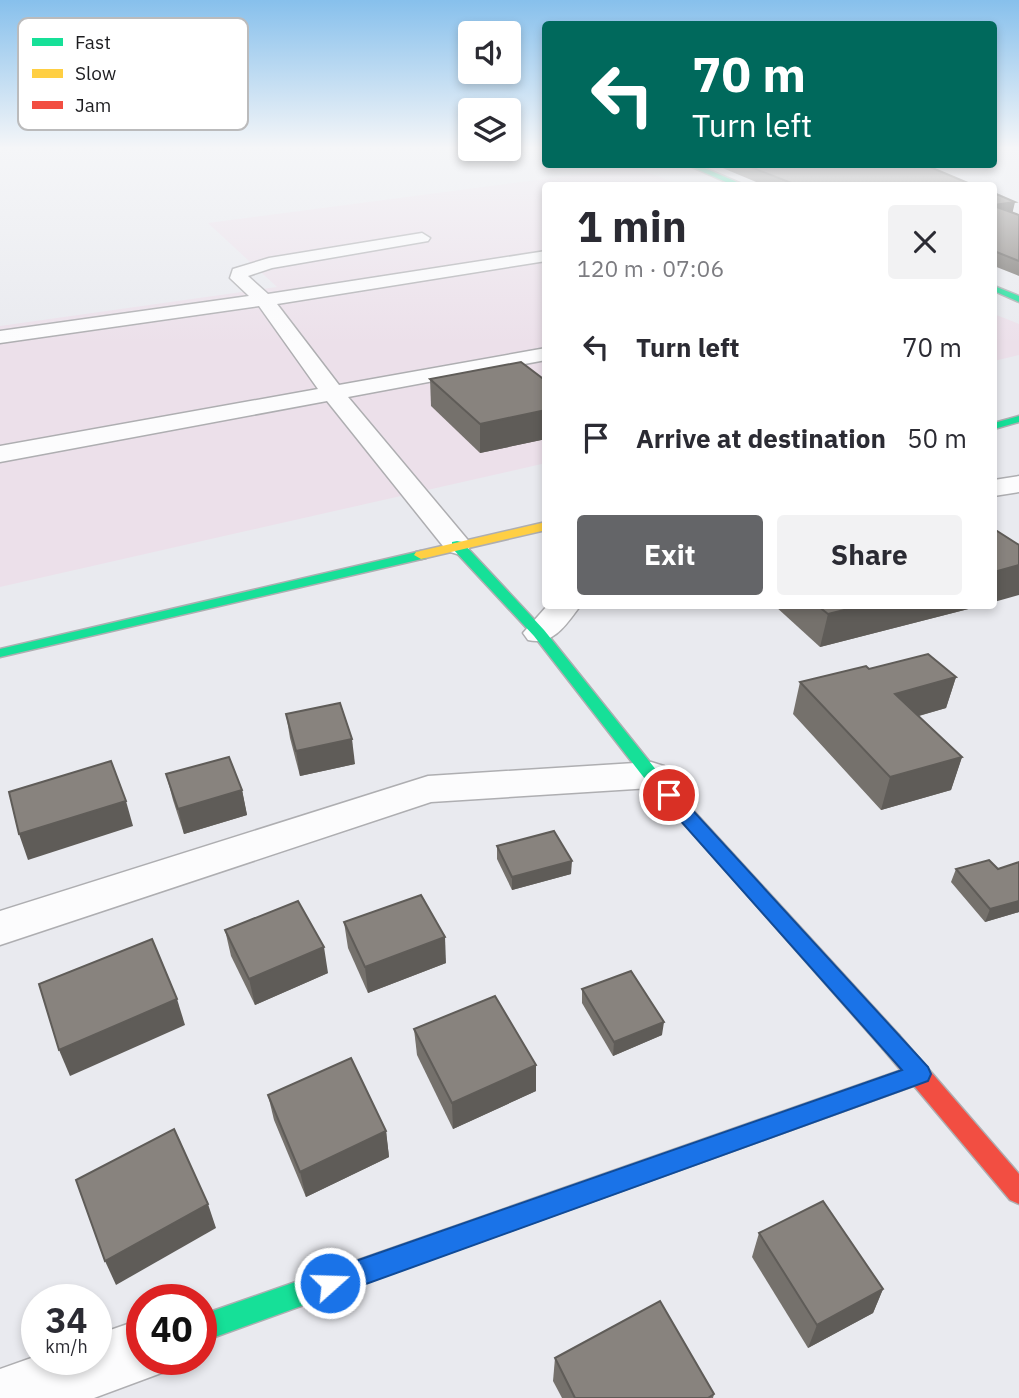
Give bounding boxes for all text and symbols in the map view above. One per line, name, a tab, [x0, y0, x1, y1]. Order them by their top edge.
legend	[18, 18, 248, 130]
map controls	[458, 21, 521, 161]
button: sound	[458, 21, 521, 84]
text: Fast	[75, 30, 111, 54]
text: 70 m	[692, 42, 806, 105]
icon: left	[577, 49, 668, 140]
text: Slow	[75, 61, 116, 85]
text: Jam	[75, 93, 111, 117]
button: layers	[458, 98, 521, 161]
text: Turn left	[692, 104, 812, 146]
text: 1 min	[577, 199, 687, 254]
button: close	[888, 205, 962, 279]
text: 120 m · 07:06	[577, 253, 724, 283]
icon: left	[577, 328, 615, 366]
text: Turn left	[636, 330, 739, 364]
text: 70 m	[902, 330, 962, 364]
icon: arrive	[577, 419, 615, 457]
text: Arrive at destination	[636, 421, 886, 455]
text: 50 m	[907, 421, 967, 455]
button: Exit	[577, 515, 763, 595]
button: Share	[777, 515, 962, 595]
pin	[639, 765, 699, 825]
icon: arrive	[650, 776, 688, 814]
position arrow	[293, 1246, 367, 1320]
speed limit sign: 40	[126, 1284, 217, 1375]
text: 34	[45, 1297, 88, 1343]
text: km/h	[45, 1335, 88, 1358]

